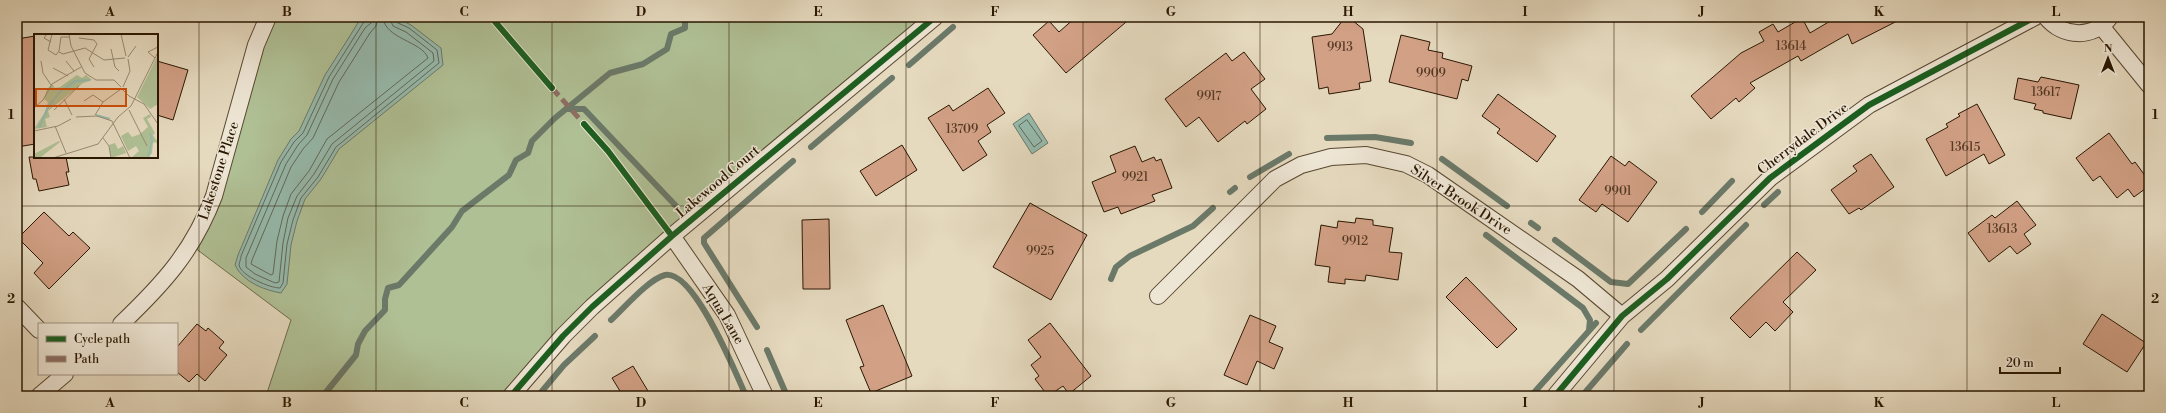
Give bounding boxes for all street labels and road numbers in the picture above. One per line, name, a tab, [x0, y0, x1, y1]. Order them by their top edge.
street label: Cherrydale Drive	[1754, 99, 1852, 179]
street label: Lakestone Place	[195, 119, 243, 223]
street label: Lakewood Court	[673, 142, 763, 222]
street label: Silver Brook Drive	[1407, 161, 1515, 239]
street label: Aqua Lane	[697, 279, 748, 348]

